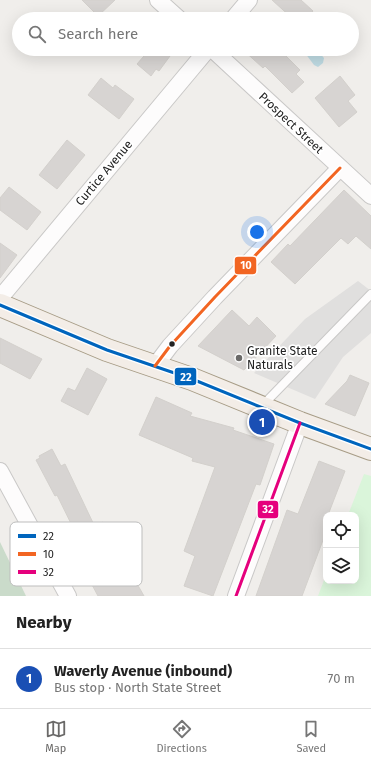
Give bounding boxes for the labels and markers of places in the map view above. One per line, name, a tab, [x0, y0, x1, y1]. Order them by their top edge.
unlabelled marker	[167, 339, 177, 349]
place label: Granite State Naturals	[247, 344, 318, 372]
marker: Granite State Naturals	[234, 353, 244, 363]
pin: 1	[249, 407, 275, 437]

